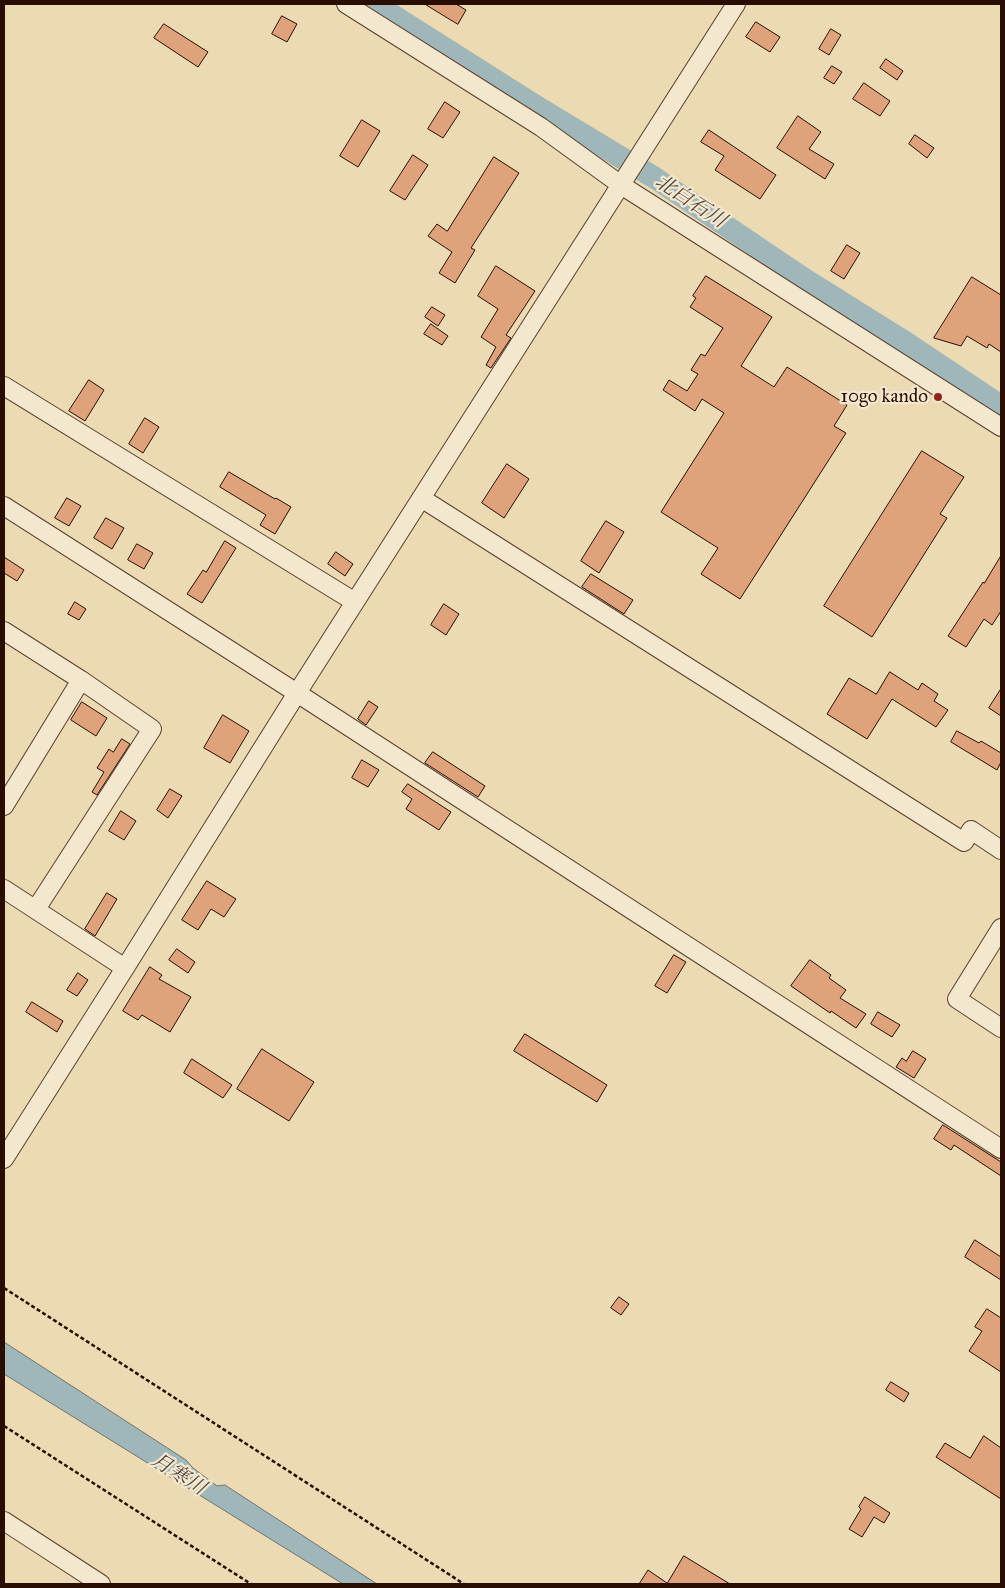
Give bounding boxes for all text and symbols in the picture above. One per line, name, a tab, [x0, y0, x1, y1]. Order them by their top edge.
water label: 北白石川	[650, 170, 730, 234]
place label: 10go kando	[840, 386, 928, 408]
marker: 10go kando	[932, 391, 944, 403]
water label: 月寒川	[146, 1449, 210, 1501]

